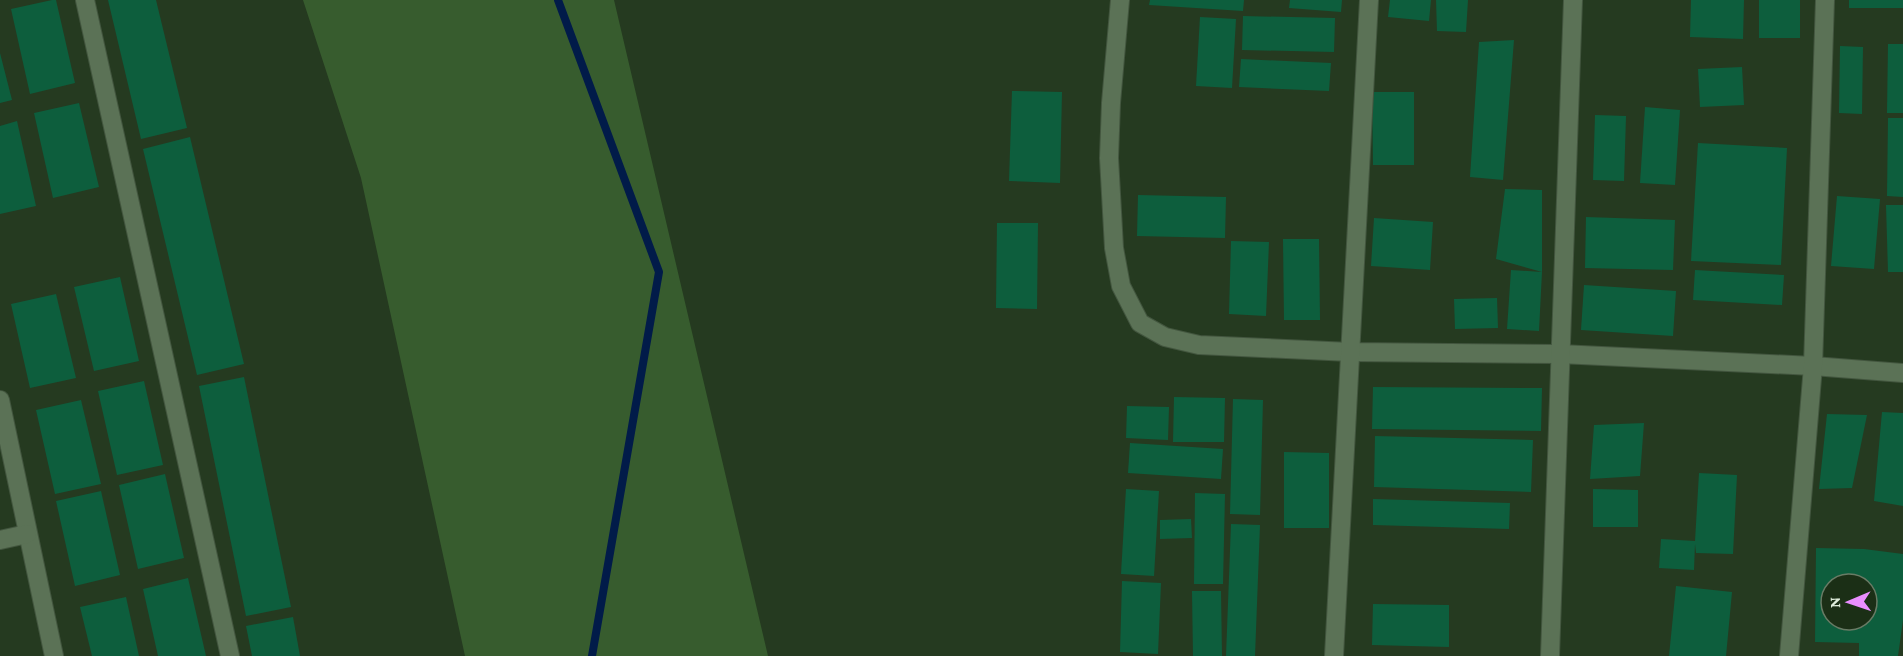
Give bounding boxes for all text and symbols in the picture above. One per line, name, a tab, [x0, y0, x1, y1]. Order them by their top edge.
north arrow	[1819, 572, 1879, 632]
text: N	[1826, 597, 1843, 608]

